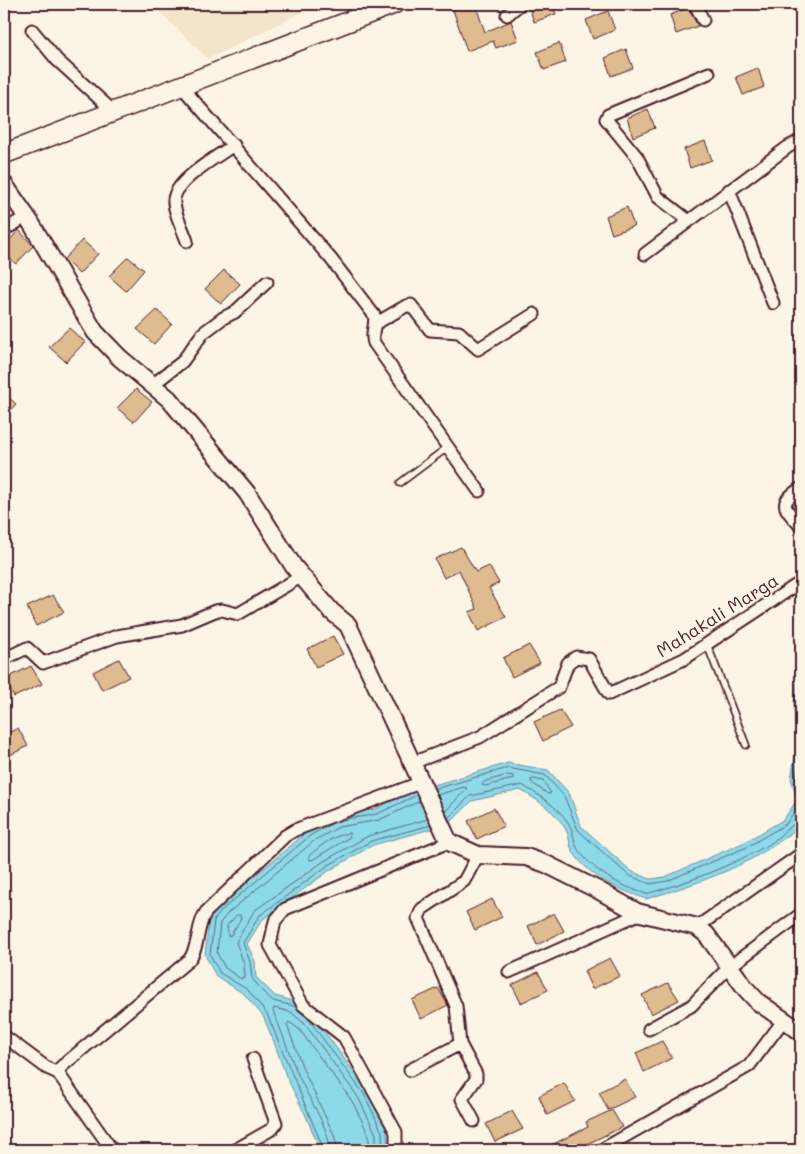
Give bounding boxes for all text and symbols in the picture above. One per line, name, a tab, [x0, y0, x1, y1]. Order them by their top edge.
street label: Mahakali Marga	[651, 568, 783, 662]

